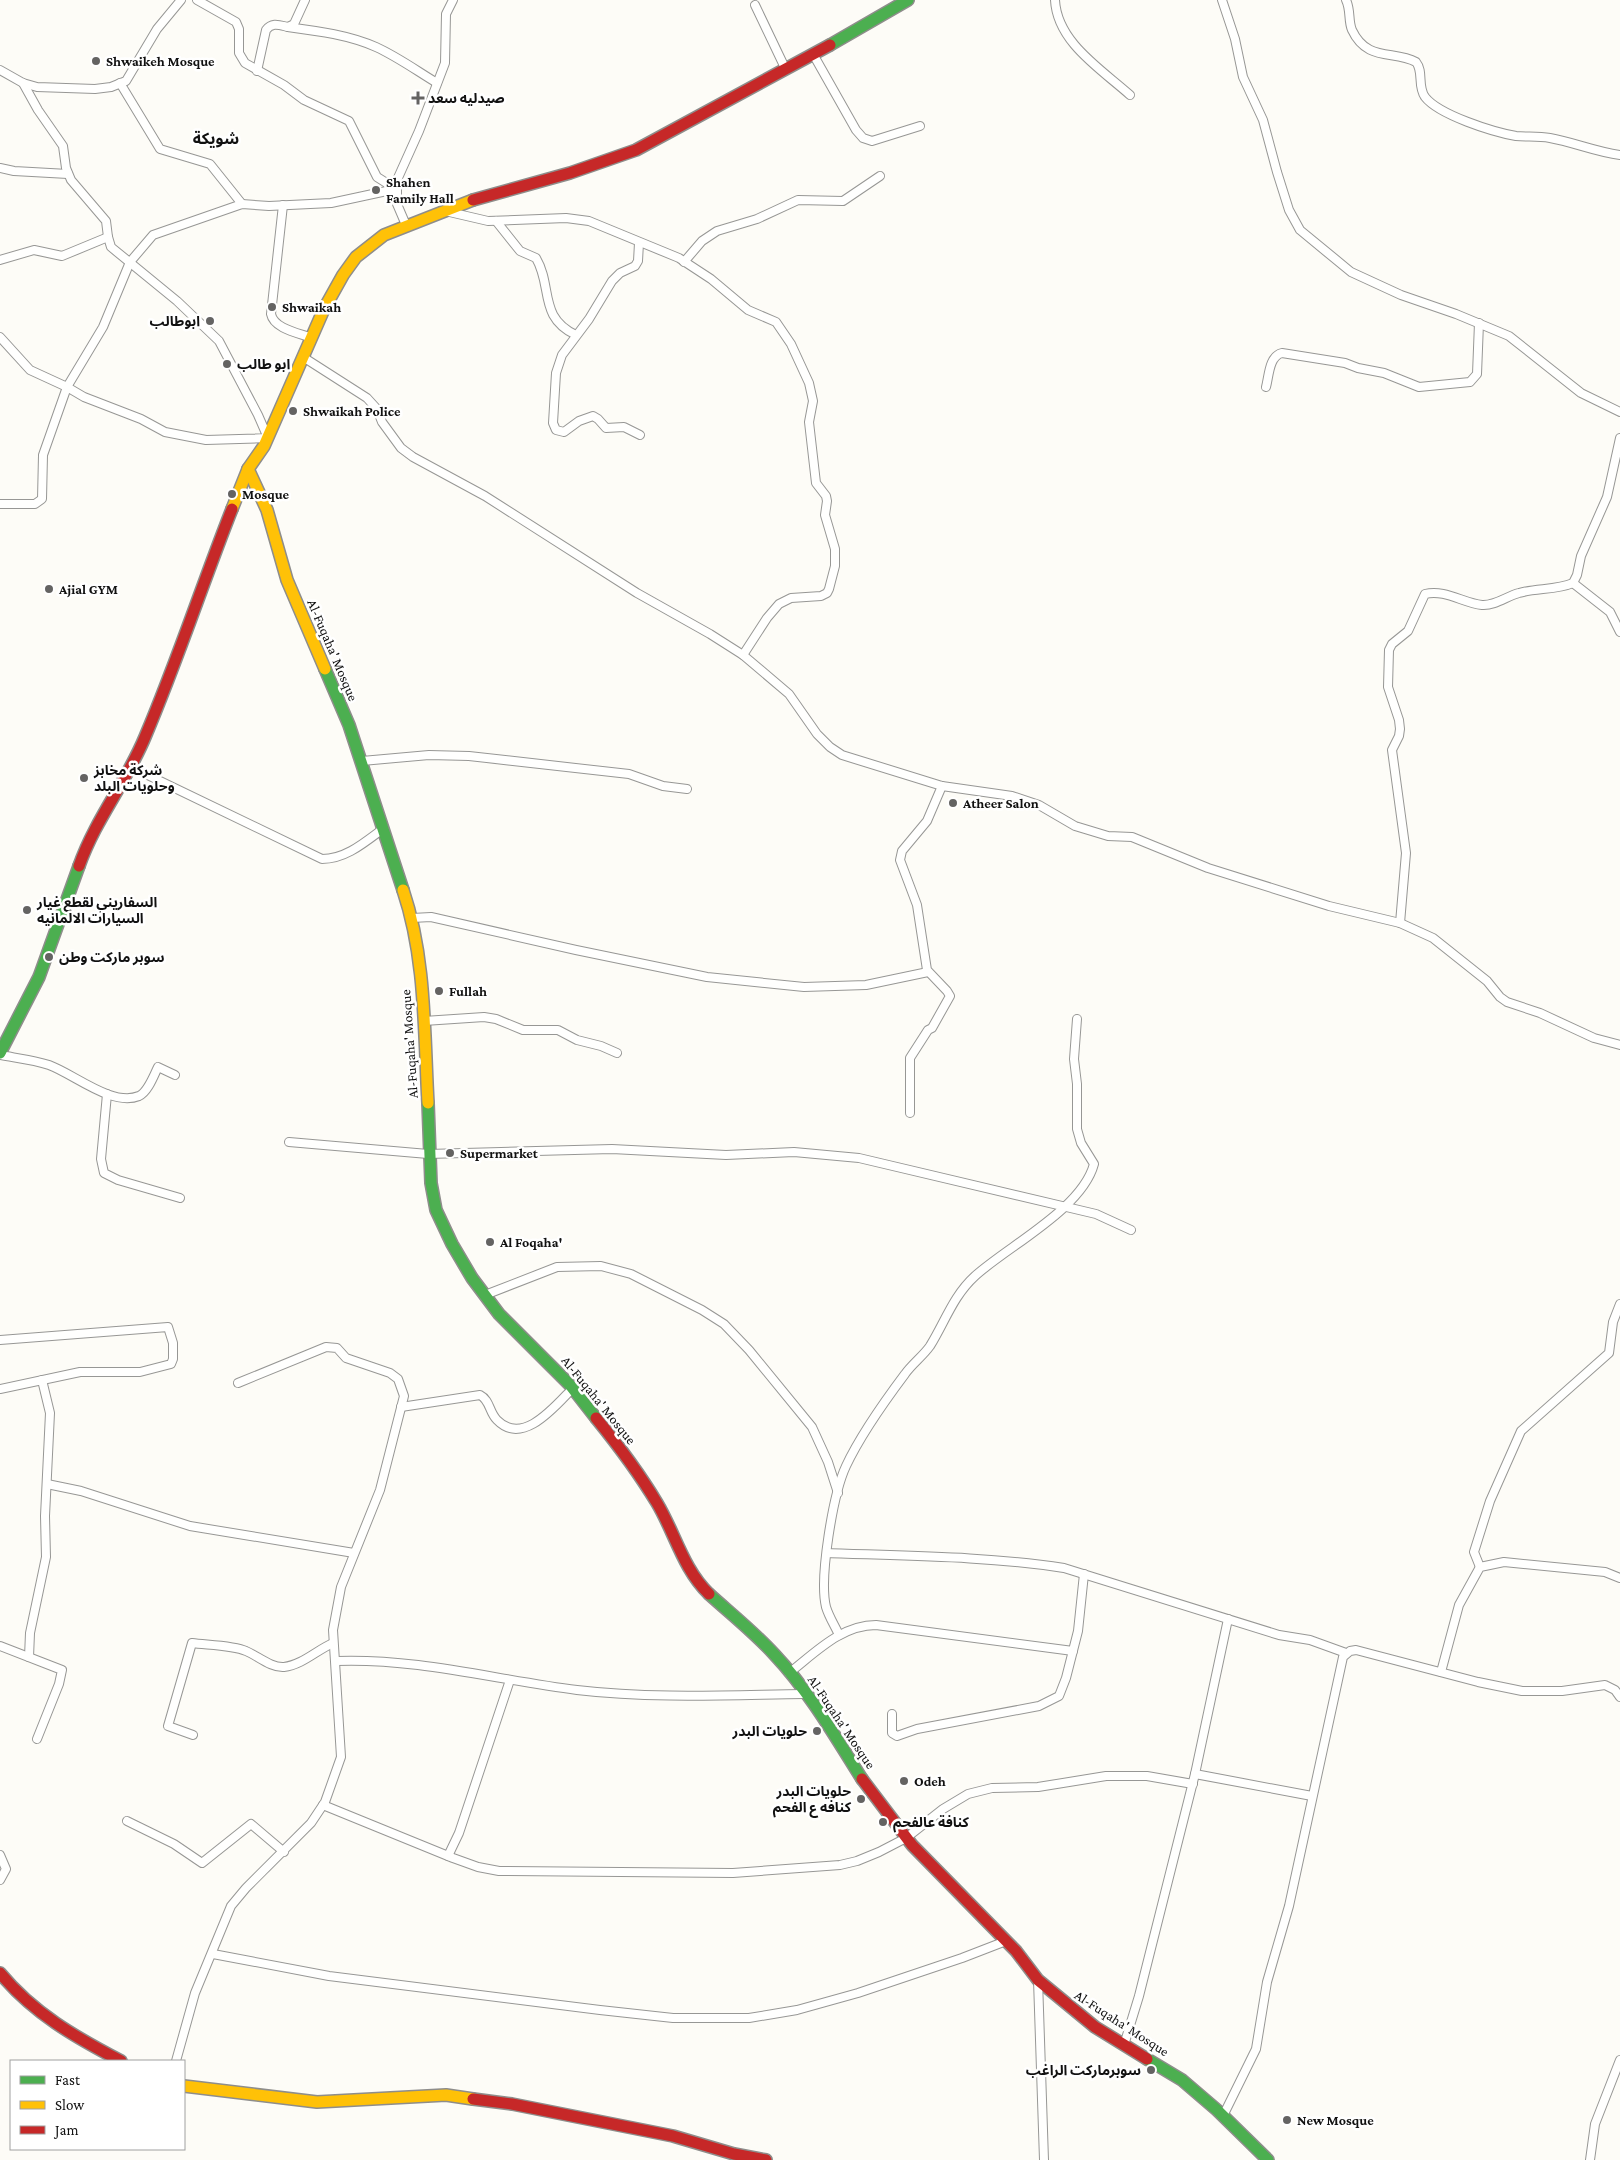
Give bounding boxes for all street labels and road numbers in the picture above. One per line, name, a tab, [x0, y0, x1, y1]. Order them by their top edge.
street label: Al-Fuqaha' Mosque	[304, 597, 362, 703]
street label: Al-Fuqaha' Mosque	[397, 989, 421, 1099]
street label: Al-Fuqaha' Mosque	[558, 1353, 640, 1447]
street label: Al-Fuqaha' Mosque	[805, 1672, 879, 1772]
street label: Al-Fuqaha' Mosque	[1072, 1987, 1172, 2059]

